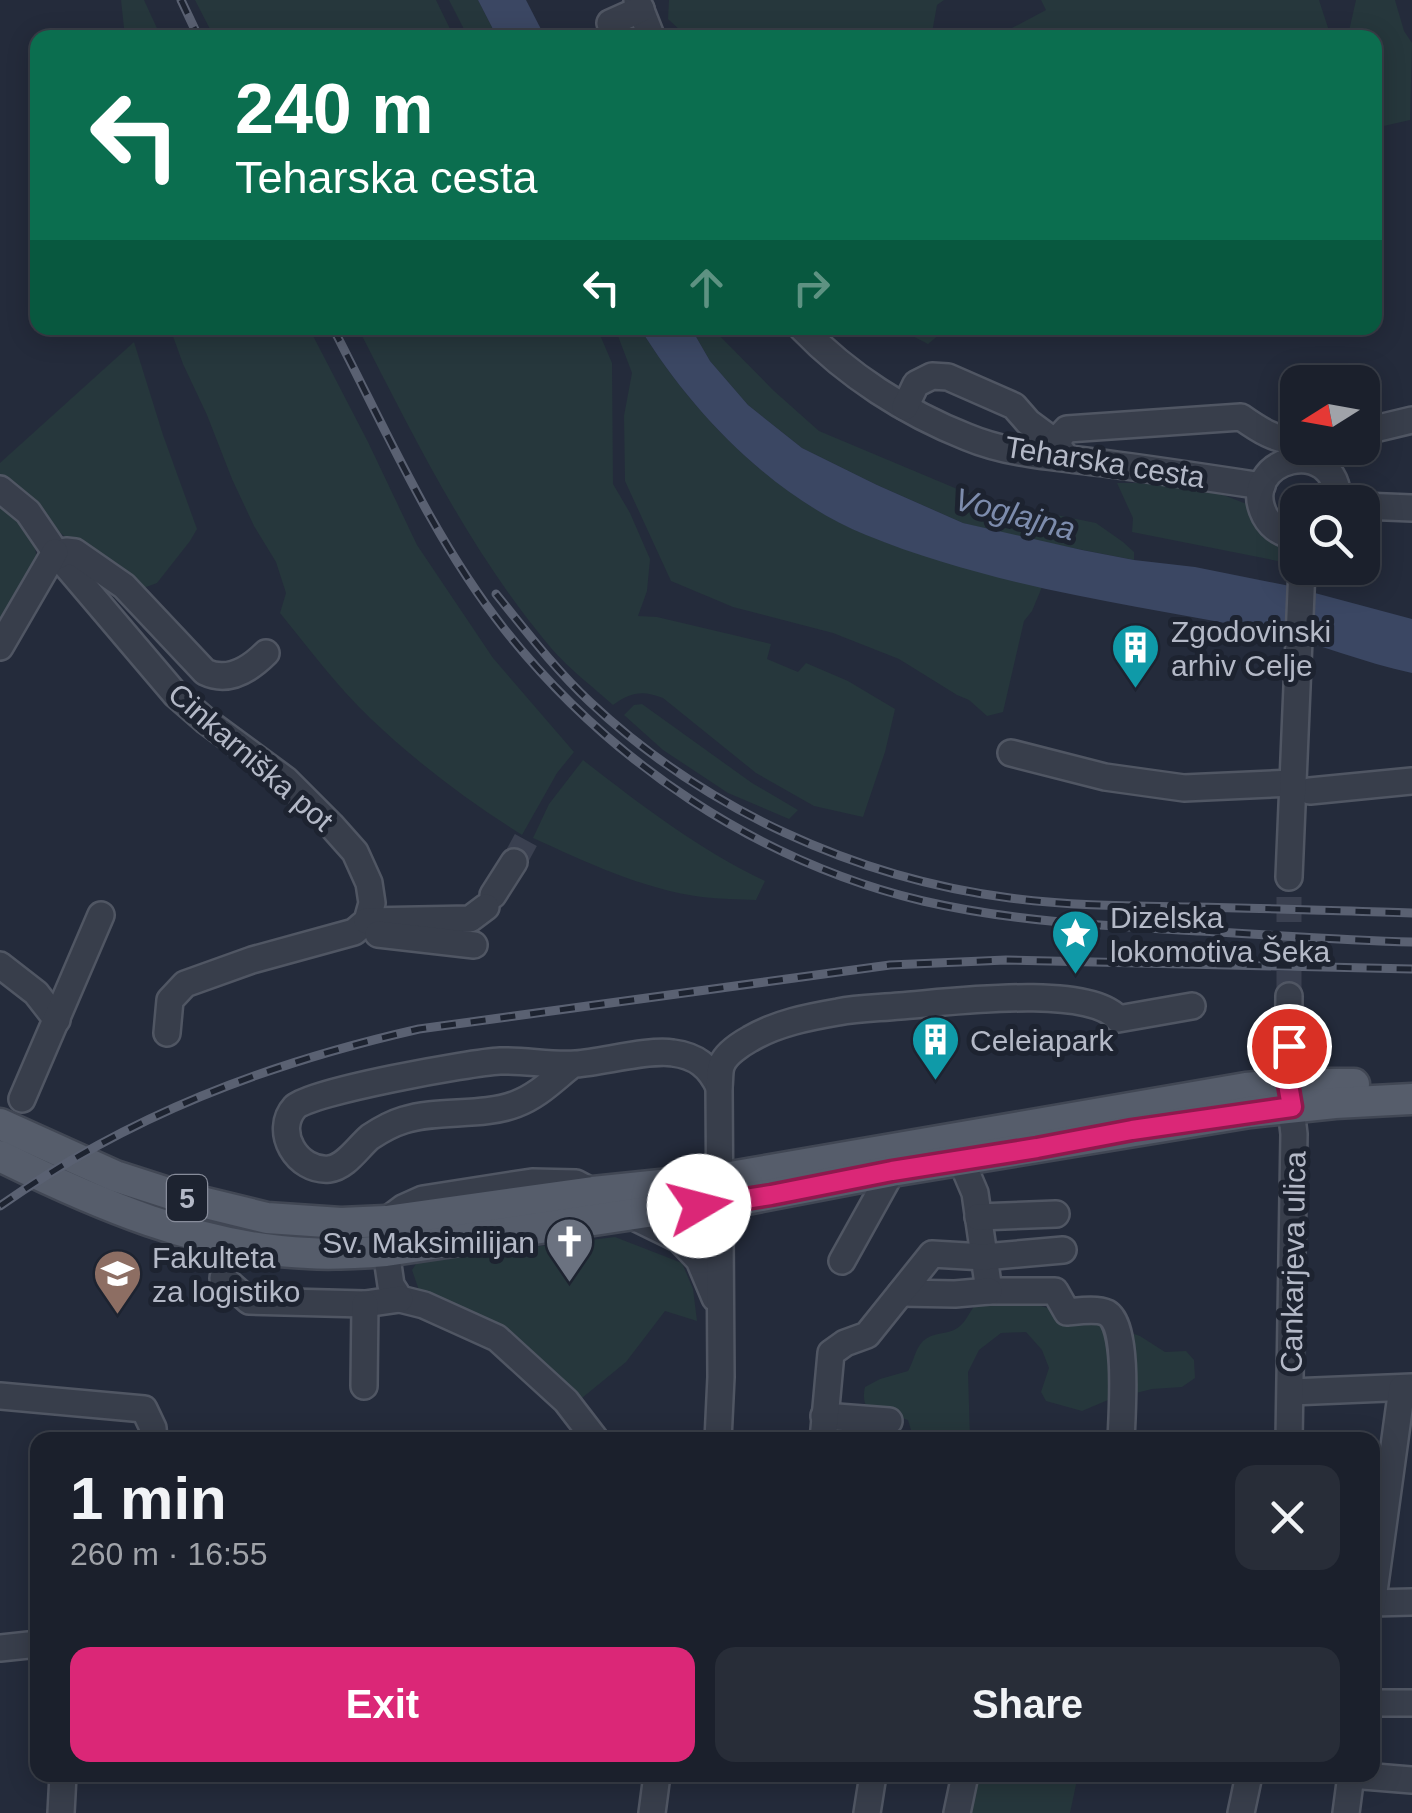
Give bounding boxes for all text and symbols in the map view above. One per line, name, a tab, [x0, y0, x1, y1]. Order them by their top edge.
icon: left	[70, 70, 200, 200]
text: 240 m	[235, 70, 433, 148]
text: Teharska cesta	[235, 152, 538, 203]
icon: left	[574, 260, 629, 315]
icon: ahead	[679, 260, 734, 315]
icon: right	[784, 260, 839, 315]
north arrow	[1280, 365, 1380, 465]
map controls	[1280, 365, 1380, 585]
street label: Teharska cesta	[1003, 430, 1208, 494]
water label: Voglajna	[951, 481, 1079, 547]
button: search	[1280, 485, 1380, 585]
place label: Zgodovinski arhiv Celje	[1171, 615, 1331, 682]
building icon: Zgodovinski arhiv Celje	[1110, 622, 1162, 690]
street label: Cinkarniška pot	[162, 677, 340, 838]
place label: Dizelska lokomotiva Šeka	[1110, 901, 1330, 968]
place icon: Dizelska lokomotiva Šeka	[1049, 908, 1101, 976]
pin	[1247, 1004, 1332, 1089]
building icon: Celeiapark	[909, 1014, 961, 1082]
icon: arrive	[1262, 1019, 1317, 1074]
place label: Celeiapark	[970, 1024, 1114, 1057]
street label: Cankarjeva ulica	[1275, 1151, 1311, 1373]
position arrow	[647, 1154, 751, 1258]
road number: 5	[167, 1175, 207, 1221]
church icon: Sv. Maksimilijan	[544, 1216, 596, 1284]
place label: Sv. Maksimilijan	[322, 1226, 535, 1259]
place label: Fakulteta za logistiko	[152, 1241, 300, 1308]
school or university icon: Fakulteta za logistiko	[91, 1248, 143, 1316]
text: 1 min	[70, 1465, 227, 1532]
button: close	[1235, 1465, 1340, 1570]
text: 260 m · 16:55	[70, 1536, 267, 1572]
button: Exit	[70, 1647, 695, 1762]
button: Share	[715, 1647, 1340, 1762]

